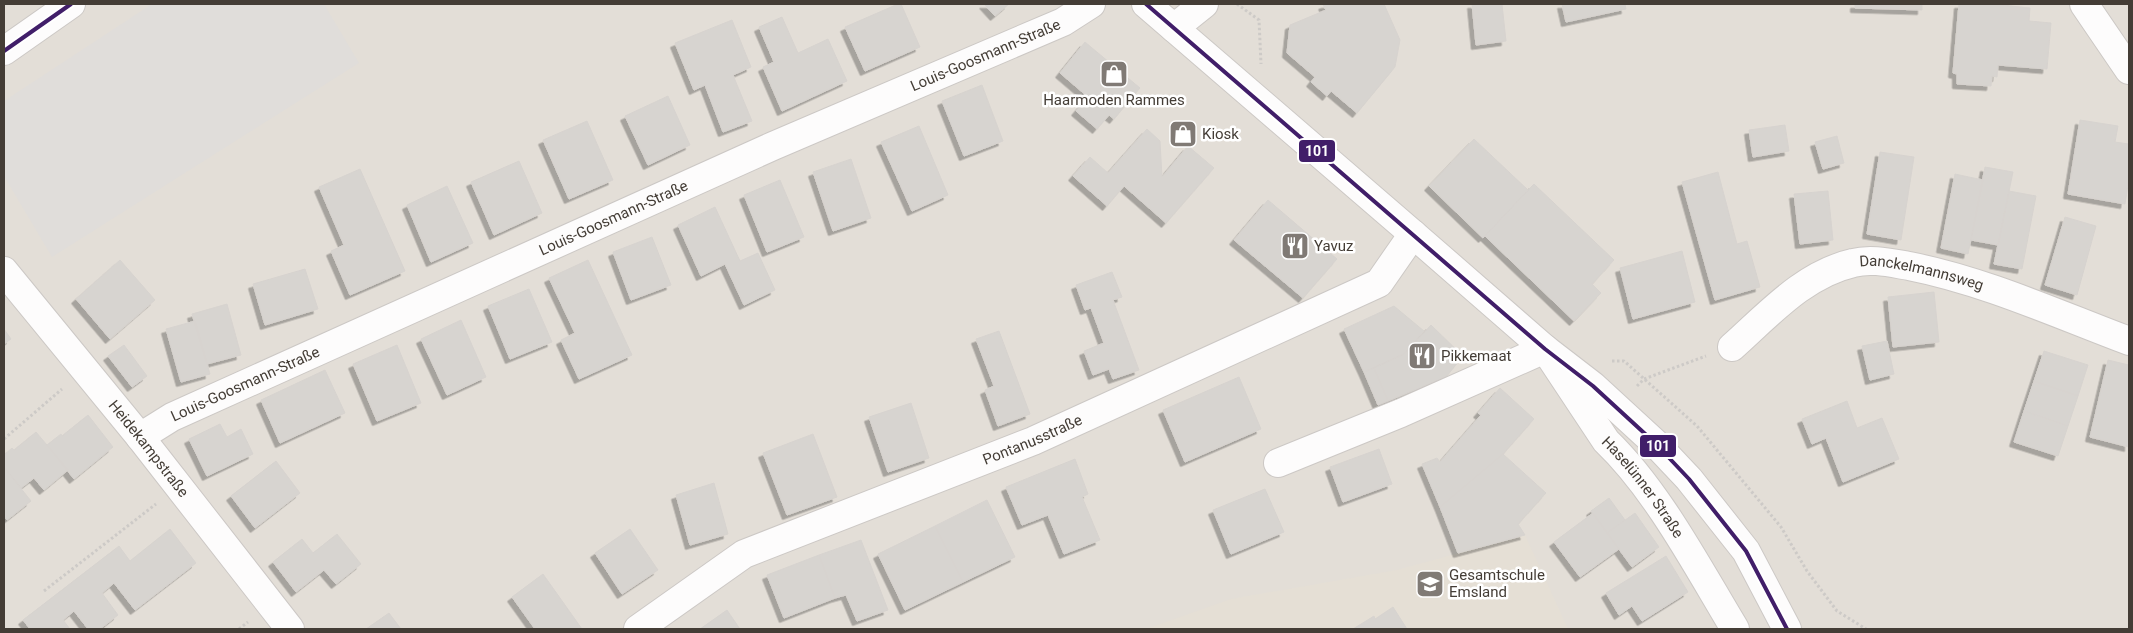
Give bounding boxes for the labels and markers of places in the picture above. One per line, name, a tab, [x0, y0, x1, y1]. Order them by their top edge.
shop icon: Haarmoden Rammes	[1099, 59, 1129, 89]
place label: Haarmoden Rammes	[1043, 91, 1185, 109]
shop icon: Kiosk	[1168, 119, 1198, 149]
place label: Kiosk	[1202, 125, 1239, 143]
restaurant icon: Yavuz	[1280, 231, 1310, 261]
place label: Yavuz	[1314, 237, 1354, 255]
restaurant icon: Pikkemaat	[1407, 341, 1437, 371]
place label: Pikkemaat	[1441, 347, 1512, 365]
place label: Gesamtschule Emsland	[1449, 566, 1545, 601]
school or university icon: Gesamtschule Emsland	[1415, 569, 1445, 599]

